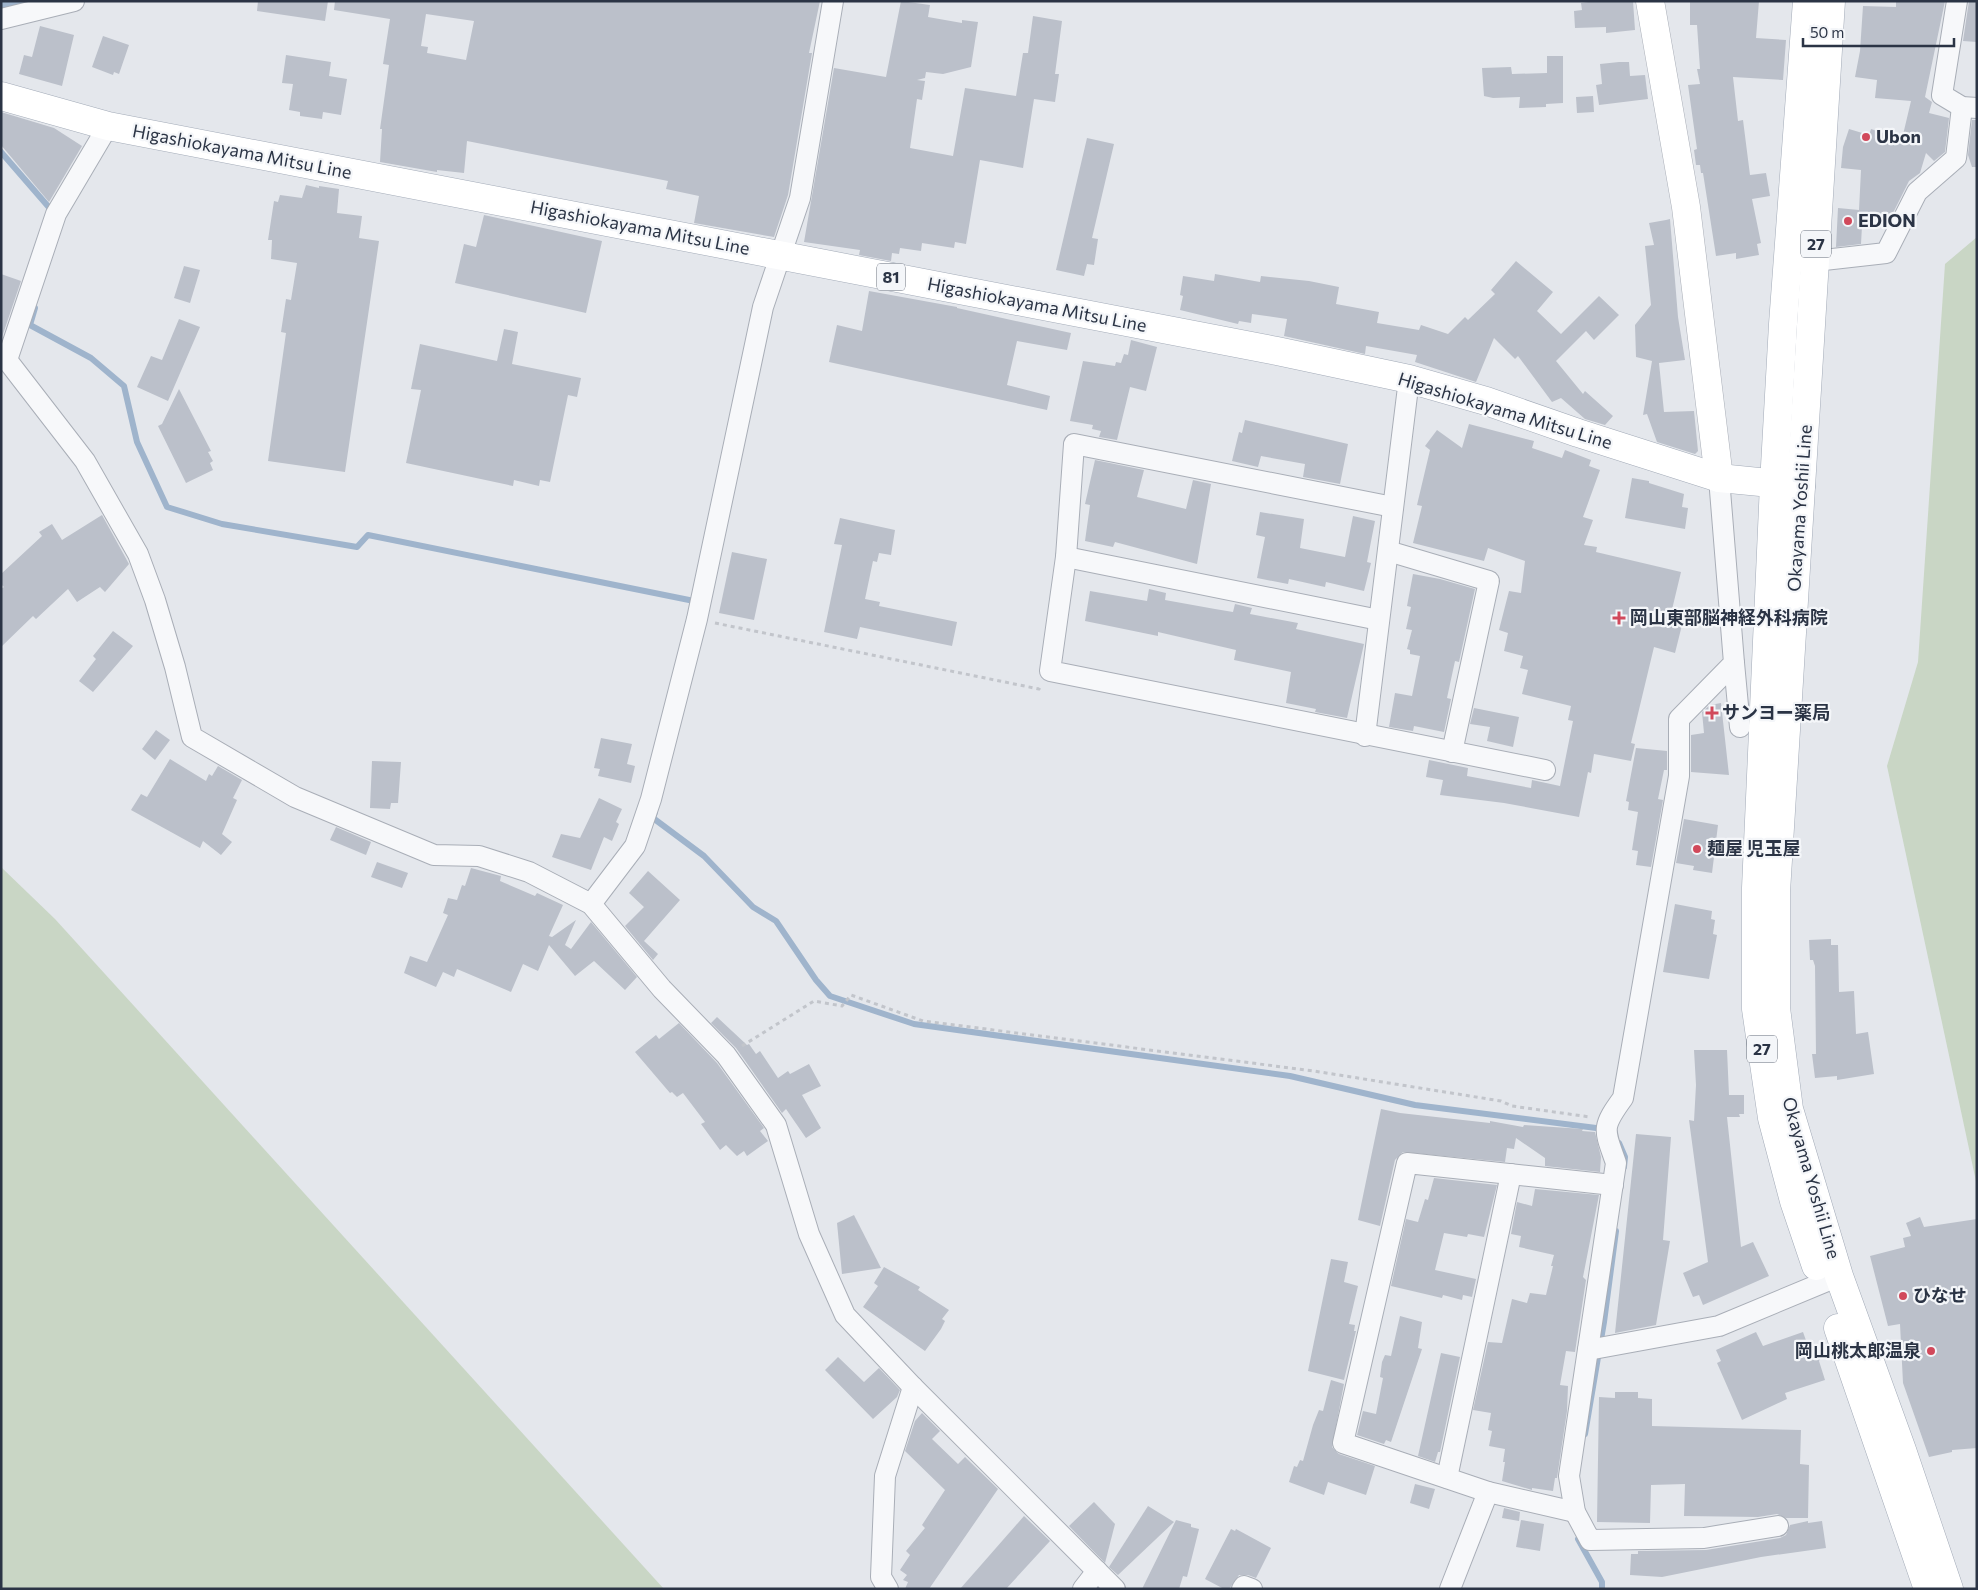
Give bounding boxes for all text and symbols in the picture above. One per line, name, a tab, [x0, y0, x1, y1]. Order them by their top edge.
scale bar	[1803, 15, 1954, 47]
text: 50 m	[1810, 23, 1844, 41]
street label: Higashiokayama Mitsu Line	[131, 119, 354, 183]
place label: Ubon	[1876, 125, 1921, 147]
marker: Ubon	[1860, 131, 1872, 143]
street label: Higashiokayama Mitsu Line	[529, 195, 752, 259]
place label: EDION	[1858, 209, 1916, 231]
marker: EDION	[1842, 215, 1854, 227]
road number: 27	[1801, 230, 1831, 258]
road number: 81	[877, 264, 905, 290]
street label: Higashiokayama Mitsu Line	[926, 272, 1149, 336]
street label: Higashiokayama Mitsu Line	[1396, 367, 1615, 453]
street label: Okayama Yoshii Line	[1782, 424, 1816, 592]
place label: 岡山東部脳神経外科病院	[1630, 606, 1828, 628]
marker: 岡山東部脳神経外科病院	[1612, 611, 1626, 625]
place label: サンヨー薬局	[1722, 701, 1830, 723]
marker: サンヨー薬局	[1706, 707, 1718, 719]
place label: 麺屋 児玉屋	[1707, 837, 1800, 859]
marker: 麺屋 児玉屋	[1691, 843, 1703, 855]
road number: 27	[1747, 1036, 1777, 1062]
street label: Okayama Yoshii Line	[1778, 1094, 1846, 1261]
place label: ひなせ	[1913, 1284, 1967, 1306]
marker: ひなせ	[1897, 1290, 1909, 1302]
place label: 岡山桃太郎温泉	[1795, 1339, 1921, 1361]
marker: 岡山桃太郎温泉	[1925, 1345, 1937, 1357]

